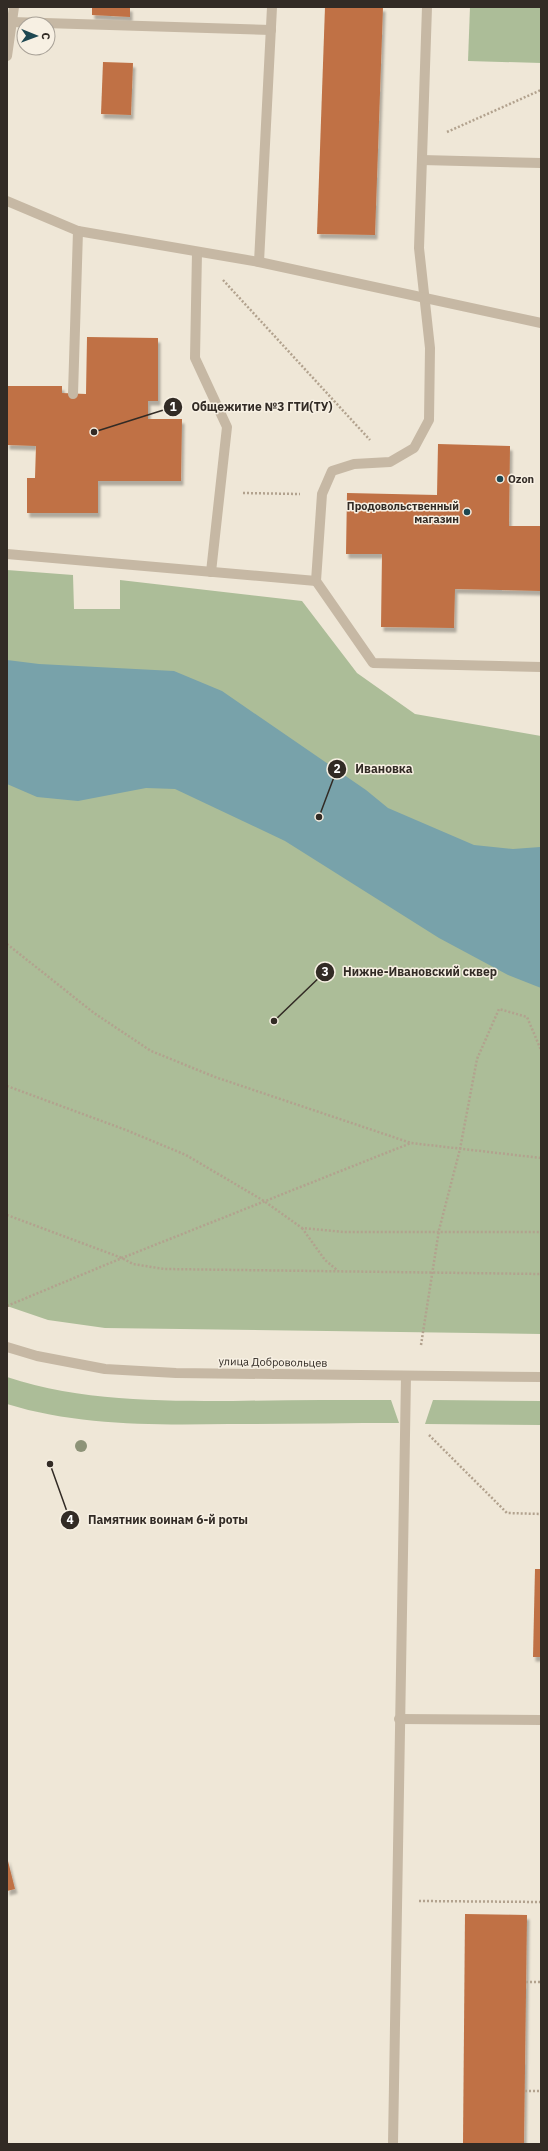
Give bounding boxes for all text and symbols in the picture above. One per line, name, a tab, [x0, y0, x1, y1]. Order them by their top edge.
north arrow	[16, 16, 56, 56]
text: С	[39, 32, 53, 40]
callout: Общежитие №3 ГТИ(ТУ)	[163, 395, 340, 419]
text: 1	[169, 399, 177, 414]
text: Общежитие №3 ГТИ(ТУ)	[191, 399, 333, 414]
place label: Ozon	[508, 472, 534, 486]
marker: Ozon	[495, 474, 505, 484]
place label: Продовольственный магазин	[347, 499, 459, 526]
marker: Продовольственный магазин	[462, 507, 472, 517]
callout: Ивановка	[327, 757, 421, 781]
text: 2	[333, 761, 341, 776]
text: Ивановка	[355, 761, 413, 776]
callout: Нижне-Ивановский сквер	[315, 960, 505, 984]
text: 3	[321, 964, 329, 979]
text: Нижне-Ивановский сквер	[343, 964, 497, 979]
street label: улица Добровольцев	[218, 1354, 328, 1370]
callout: Памятник воинам 6-й роты	[60, 1508, 256, 1532]
text: 4	[66, 1512, 74, 1527]
text: Памятник воинам 6-й роты	[88, 1512, 248, 1527]

